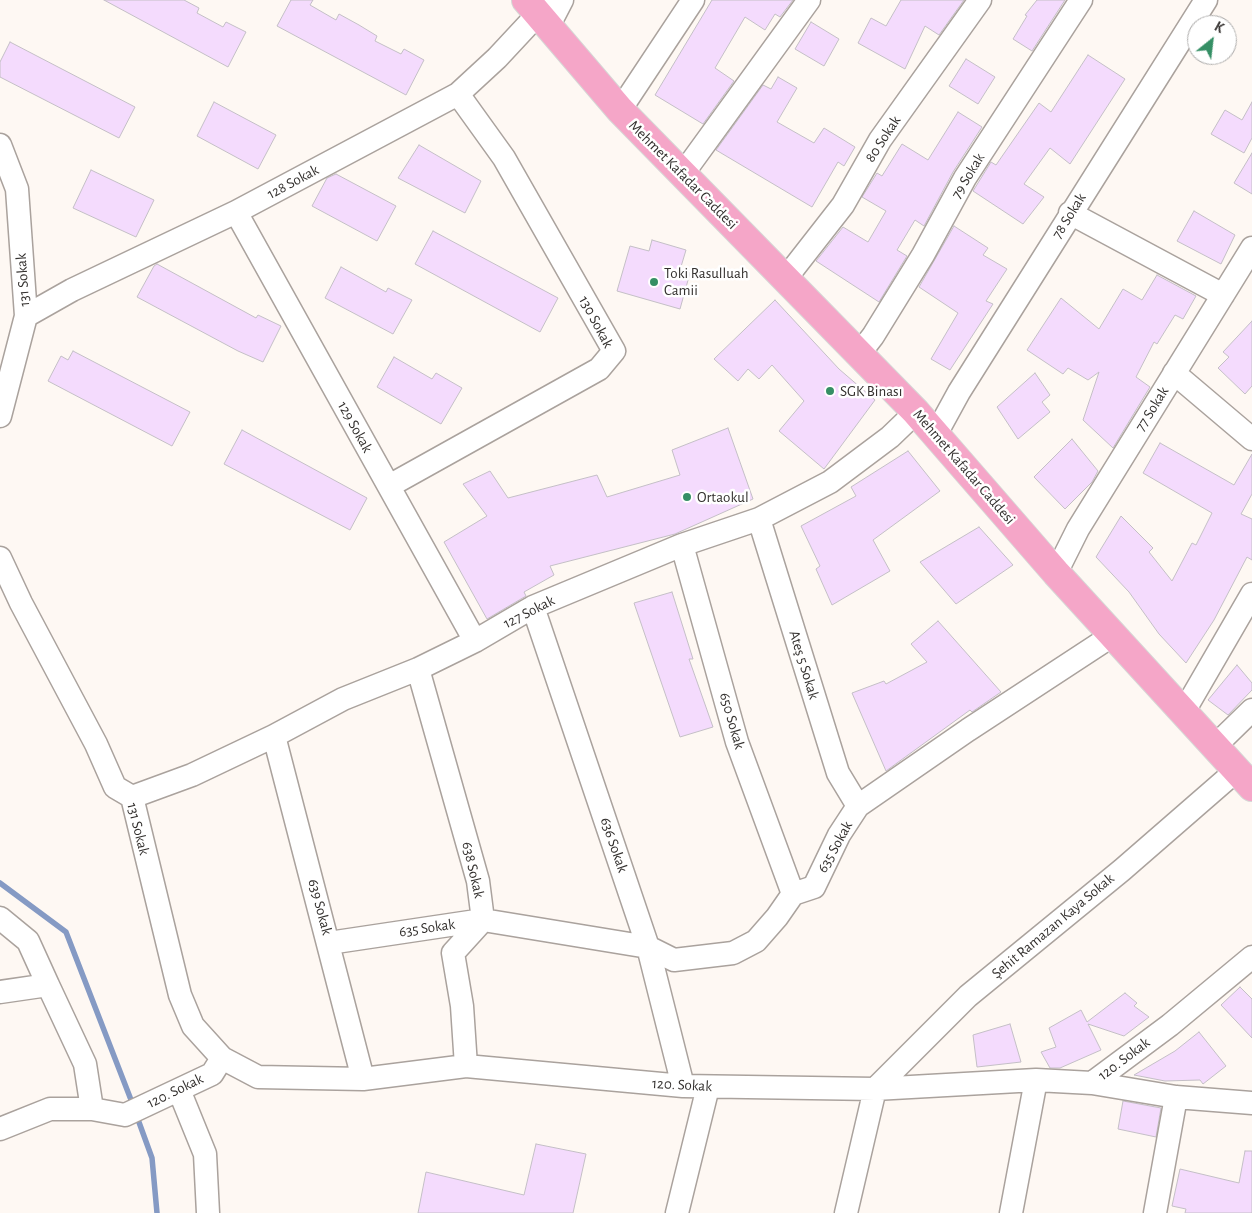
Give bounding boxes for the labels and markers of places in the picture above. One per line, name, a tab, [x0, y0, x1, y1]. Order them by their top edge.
place label: Toki Rasulluah Camii	[664, 264, 749, 299]
marker: Toki Rasulluah Camii	[648, 276, 660, 288]
place label: SGK Binası	[840, 382, 902, 400]
marker: SGK Binası	[824, 385, 836, 397]
place label: Ortaokul	[697, 488, 749, 506]
marker: Ortaokul	[681, 491, 693, 503]

